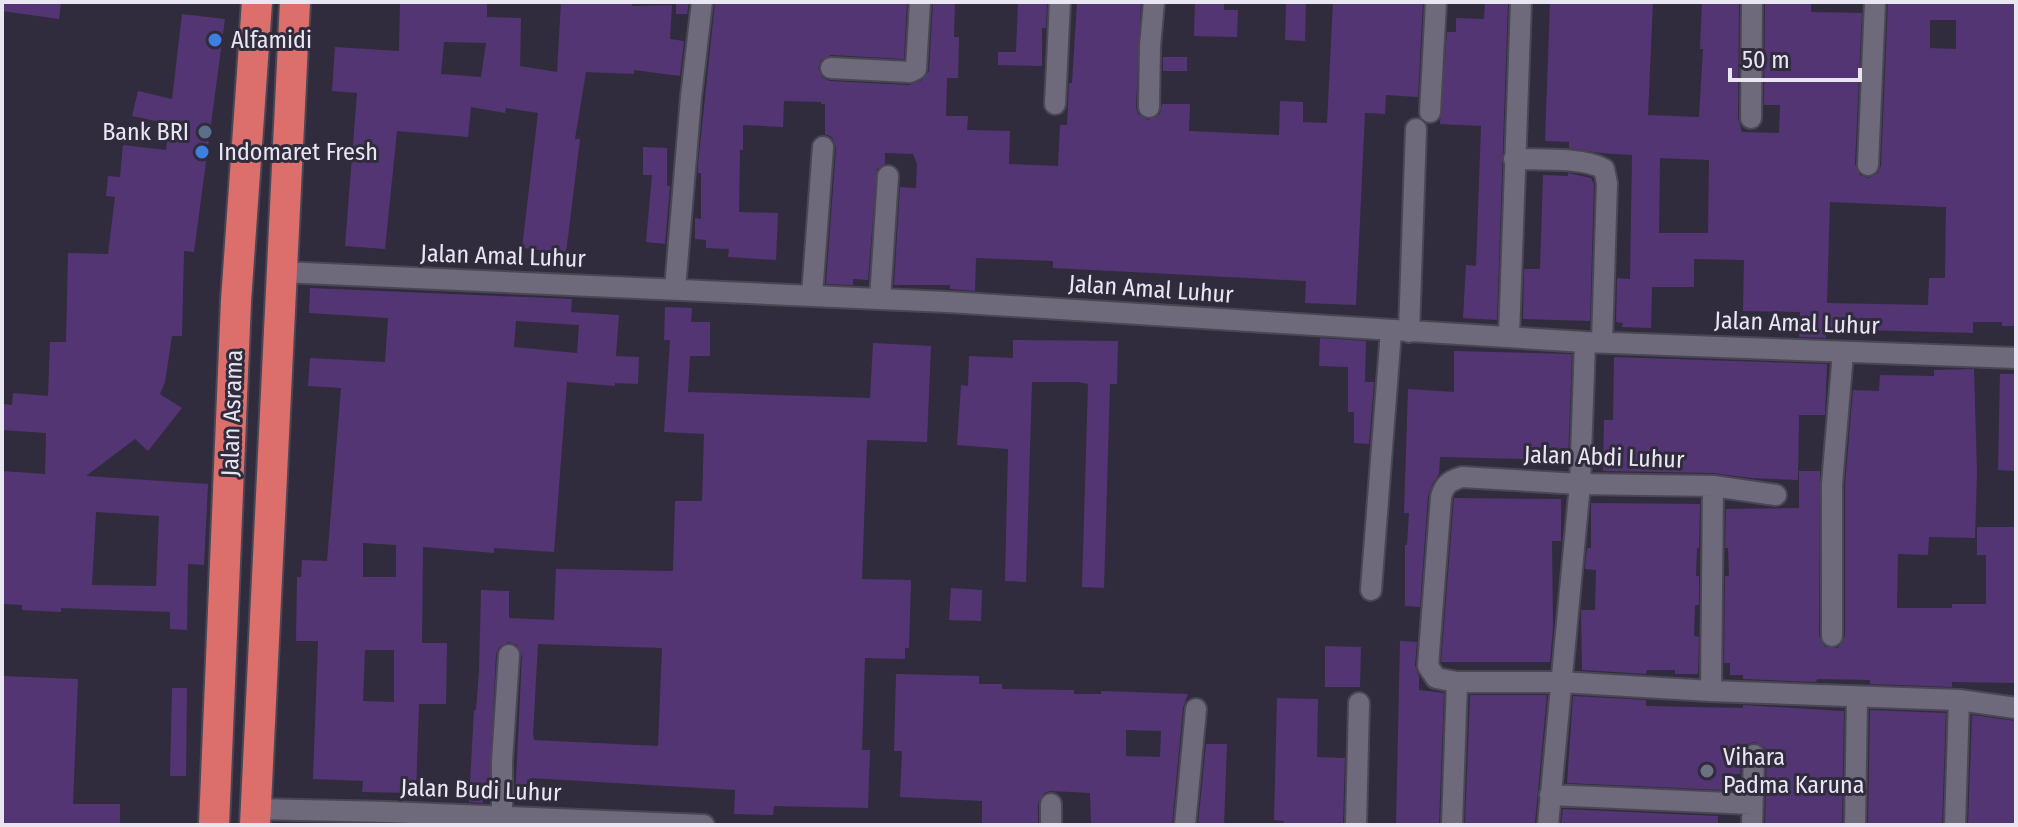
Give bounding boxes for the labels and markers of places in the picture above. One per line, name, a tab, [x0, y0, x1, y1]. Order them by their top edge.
place label: Alfamidi	[231, 26, 312, 54]
marker: Alfamidi	[206, 31, 224, 49]
place label: Bank BRI	[102, 118, 189, 146]
marker: Bank BRI	[196, 123, 214, 141]
place label: Indomaret Fresh	[218, 138, 378, 166]
marker: Indomaret Fresh	[193, 143, 211, 161]
place label: Vihara Padma Karuna	[1723, 743, 1864, 799]
marker: Vihara Padma Karuna	[1698, 762, 1716, 780]

